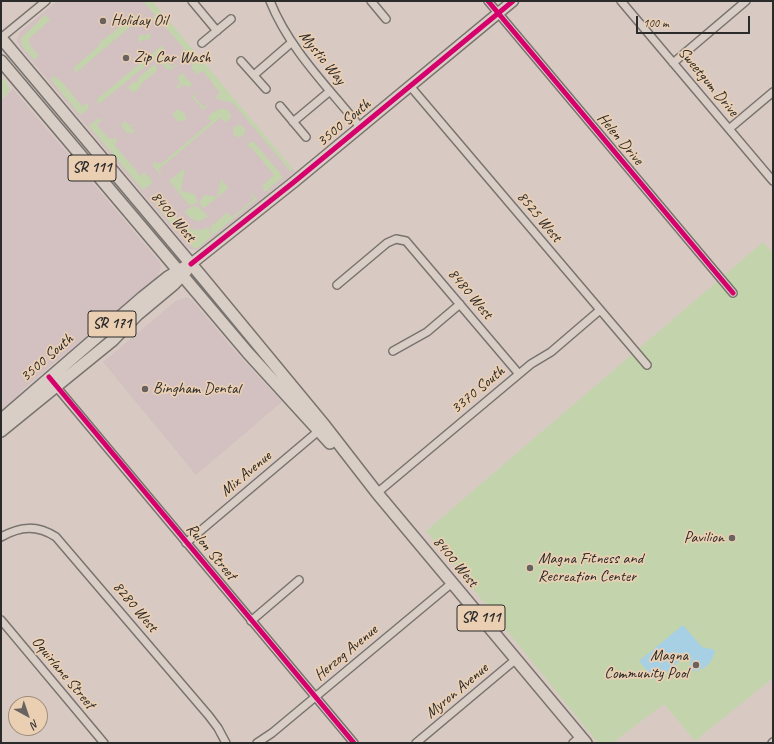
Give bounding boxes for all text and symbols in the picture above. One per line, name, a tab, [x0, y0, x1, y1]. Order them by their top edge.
scale bar	[638, 8, 752, 34]
place label: Holiday Oil	[111, 11, 167, 31]
text: 100 m	[643, 15, 669, 31]
marker: Holiday Oil	[98, 16, 108, 26]
street label: Mystic Way	[294, 27, 350, 89]
street label: Sweetgum Drive	[674, 43, 742, 121]
place label: Zip Car Wash	[134, 48, 211, 68]
marker: Zip Car Wash	[121, 53, 131, 63]
street label: 3500 South	[313, 95, 375, 151]
street label: Helen Drive	[593, 109, 647, 169]
road number: SR 111	[68, 155, 116, 181]
street label: 8400 West	[146, 188, 200, 246]
street label: 8525 West	[512, 188, 566, 246]
street label: 8480 West	[443, 265, 497, 323]
road number: SR 171	[88, 311, 136, 337]
street label: 3500 South	[16, 330, 78, 386]
street label: 3370 South	[447, 362, 509, 418]
place label: Bingham Dental	[153, 379, 240, 399]
marker: Bingham Dental	[140, 384, 150, 394]
street label: Mix Avenue	[217, 447, 275, 501]
street label: Rulon Street	[182, 520, 240, 584]
place label: Pavilion	[684, 528, 724, 548]
street label: 8400 West	[428, 533, 482, 591]
marker: Pavilion	[727, 533, 737, 543]
place label: Magna Fitness and Recreation Center	[538, 549, 643, 587]
marker: Magna Fitness and Recreation Center	[525, 563, 535, 573]
street label: 8280 West	[108, 578, 162, 636]
road number: SR 111	[457, 605, 505, 631]
street label: Herzog Avenue	[310, 621, 382, 685]
street label: Oquirlane Street	[27, 633, 99, 713]
place label: Magna Community Pool	[604, 646, 688, 684]
street label: Myron Avenue	[422, 659, 492, 723]
marker: Magna Community Pool	[691, 660, 701, 670]
north arrow	[8, 696, 48, 736]
text: N	[28, 717, 42, 732]

